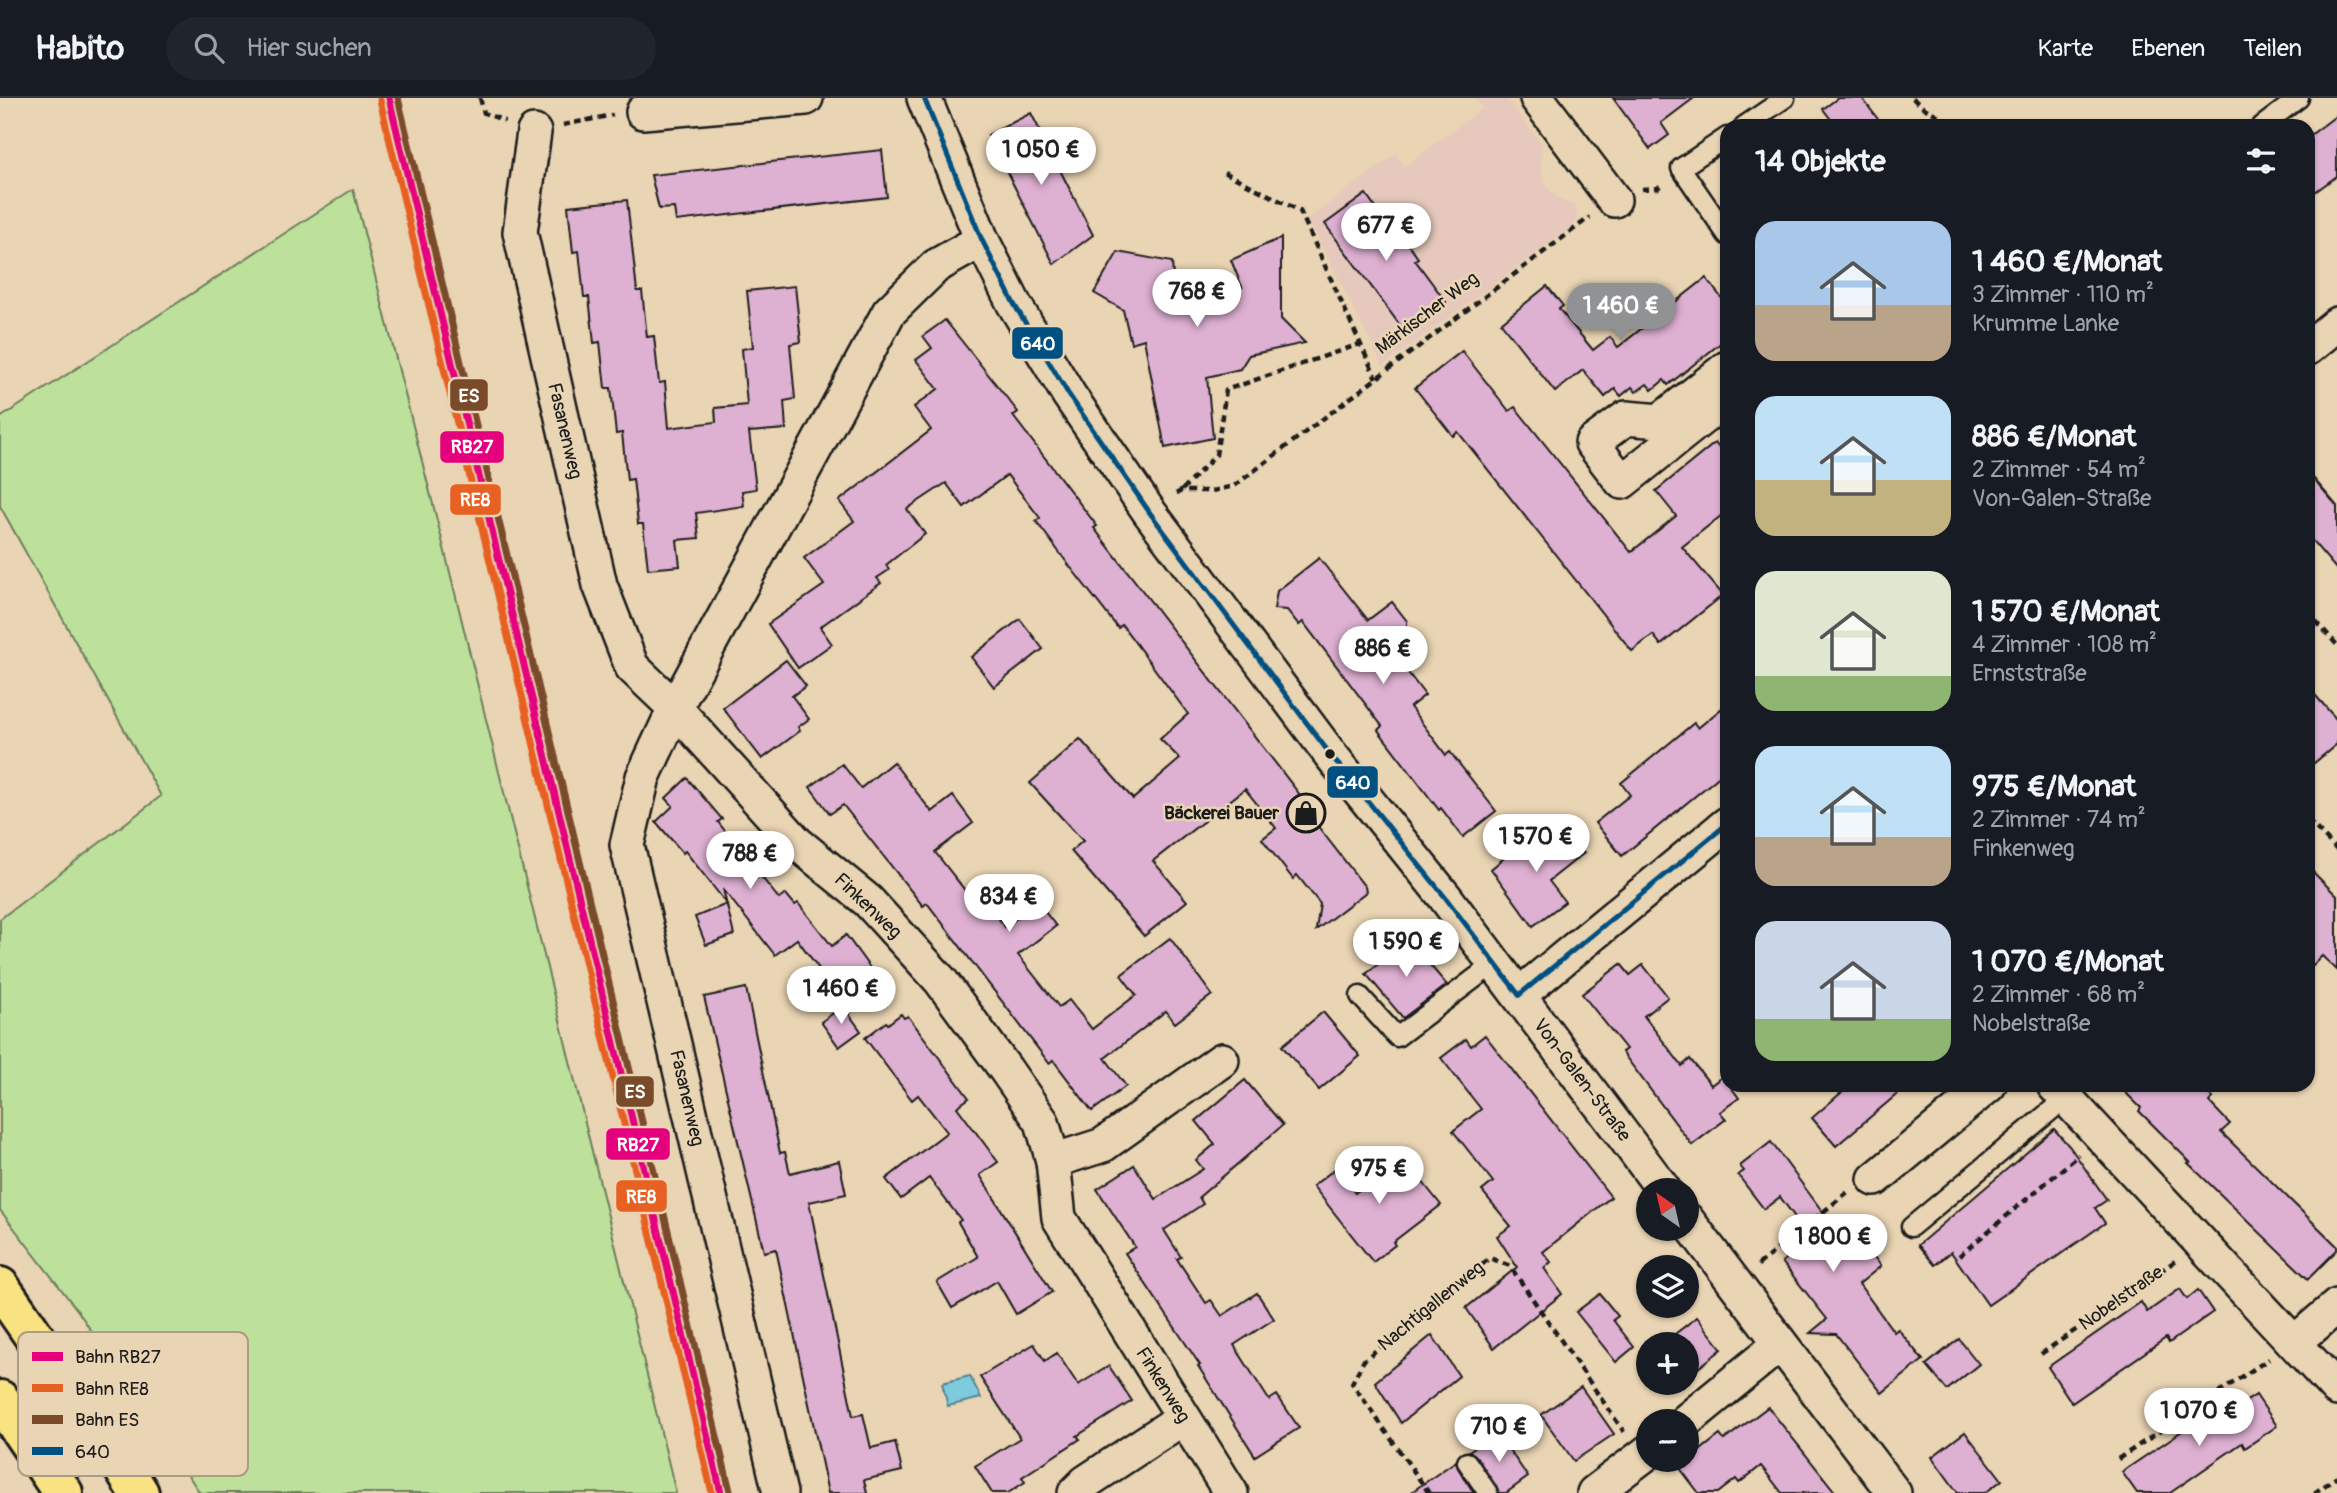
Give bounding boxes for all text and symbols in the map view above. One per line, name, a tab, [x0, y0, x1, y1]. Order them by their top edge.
search box	[166, 17, 656, 80]
text: Habito	[35, 28, 124, 69]
icon: search	[190, 29, 228, 67]
text: Hier suchen	[246, 32, 372, 64]
text: Karte	[2038, 34, 2093, 63]
text: Ebenen	[2131, 34, 2205, 63]
text: Teilen	[2243, 34, 2302, 63]
pin: 1 050 €	[976, 127, 1106, 187]
text: 1 050 €	[1002, 135, 1080, 164]
icon: filters	[2242, 142, 2280, 180]
text: 14 Objekte	[1755, 143, 1886, 180]
pin: 677 €	[1337, 204, 1435, 263]
text: 677 €	[1357, 211, 1415, 240]
text: 1 460 €/Monat	[1972, 243, 2162, 280]
icon: home	[1811, 249, 1895, 333]
street label: Märkischer Weg	[1371, 266, 1483, 360]
pin: 768 €	[1148, 270, 1246, 329]
text: 768 €	[1168, 277, 1226, 306]
text: 3 Zimmer · 110 m²	[1972, 280, 2154, 309]
pin: 1 460 €	[1556, 284, 1686, 343]
text: 1 460 €	[1583, 291, 1659, 320]
text: Krumme Lanke	[1972, 309, 2119, 338]
line badge: 640	[1011, 326, 1064, 360]
text: 640	[1020, 332, 1056, 356]
line badge: ES	[449, 378, 489, 412]
street label: Fasanenweg	[542, 380, 588, 482]
text: ES	[459, 384, 479, 408]
text: 886 €/Monat	[1972, 418, 2136, 455]
icon: home	[1811, 424, 1895, 508]
line badge: RB27	[439, 430, 505, 464]
text: RB27	[451, 435, 494, 459]
text: 2 Zimmer · 54 m²	[1972, 455, 2146, 484]
line badge: RE8	[449, 483, 502, 516]
text: Von-Galen-Straße	[1972, 484, 2151, 513]
text: RE8	[460, 488, 491, 512]
text: 1 570 €/Monat	[1972, 593, 2159, 630]
icon: home	[1811, 599, 1895, 683]
pin: 886 €	[1334, 626, 1432, 686]
text: 4 Zimmer · 108 m²	[1972, 630, 2157, 659]
text: 886 €	[1355, 634, 1411, 663]
text: Ernststraße	[1972, 659, 2087, 688]
unlabelled marker	[1323, 747, 1337, 761]
line badge: 640	[1326, 765, 1379, 799]
text: 975 €/Monat	[1972, 768, 2136, 805]
text: 640	[1335, 771, 1371, 795]
icon: home	[1811, 774, 1895, 858]
shop icon: Bäckerei Bauer	[1285, 792, 1327, 834]
place label: Bäckerei Bauer	[1164, 801, 1279, 825]
text: 2 Zimmer · 74 m²	[1972, 805, 2146, 834]
pin: 1 570 €	[1471, 814, 1601, 874]
text: 1 570 €	[1499, 822, 1573, 851]
pin: 788 €	[701, 832, 799, 891]
text: Finkenweg	[1972, 834, 2075, 863]
text: 788 €	[722, 839, 778, 868]
street label: Finkenweg	[829, 868, 907, 944]
pin: 834 €	[960, 874, 1058, 934]
text: 834 €	[980, 882, 1038, 911]
pin: 1 590 €	[1341, 920, 1471, 979]
text: 1 590 €	[1369, 927, 1443, 956]
text: 1 070 €/Monat	[1972, 943, 2164, 980]
icon: home	[1811, 949, 1895, 1033]
pin: 1 460 €	[776, 967, 906, 1026]
text: 1 460 €	[803, 974, 879, 1003]
text: 2 Zimmer · 68 m²	[1972, 980, 2145, 1009]
text: Nobelstraße	[1972, 1009, 2090, 1038]
street label: Von-Galen-Straße	[1528, 1014, 1637, 1147]
street label: Fasanenweg	[664, 1047, 710, 1149]
line badge: ES	[615, 1075, 655, 1108]
text: ES	[625, 1080, 645, 1104]
line badge: RB27	[605, 1127, 671, 1161]
text: RB27	[617, 1133, 660, 1157]
pin: 975 €	[1330, 1146, 1428, 1206]
text: 975 €	[1351, 1154, 1407, 1183]
north arrow	[1636, 1178, 1699, 1241]
map controls	[1636, 1178, 1699, 1472]
line badge: RE8	[615, 1179, 668, 1213]
text: RE8	[626, 1185, 657, 1209]
pin: 1 800 €	[1768, 1214, 1898, 1274]
text: 1 800 €	[1794, 1222, 1872, 1251]
button: layers	[1636, 1255, 1699, 1318]
street label: Nachtigallenweg	[1373, 1256, 1489, 1356]
street label: Nobelstraße	[2074, 1260, 2168, 1336]
legend	[18, 1332, 248, 1476]
button: +	[1636, 1332, 1699, 1395]
street label: Finkenweg	[1130, 1343, 1196, 1427]
text: Bahn RB27	[75, 1345, 161, 1369]
text: Bahn RE8	[75, 1377, 149, 1401]
pin: 1 070 €	[2134, 1388, 2264, 1448]
text: 1 070 €	[2160, 1396, 2238, 1425]
pin: 710 €	[1450, 1404, 1548, 1464]
text: Bahn ES	[75, 1408, 139, 1432]
button: −	[1636, 1409, 1699, 1472]
text: 710 €	[1470, 1412, 1528, 1441]
text: 640	[75, 1440, 110, 1464]

